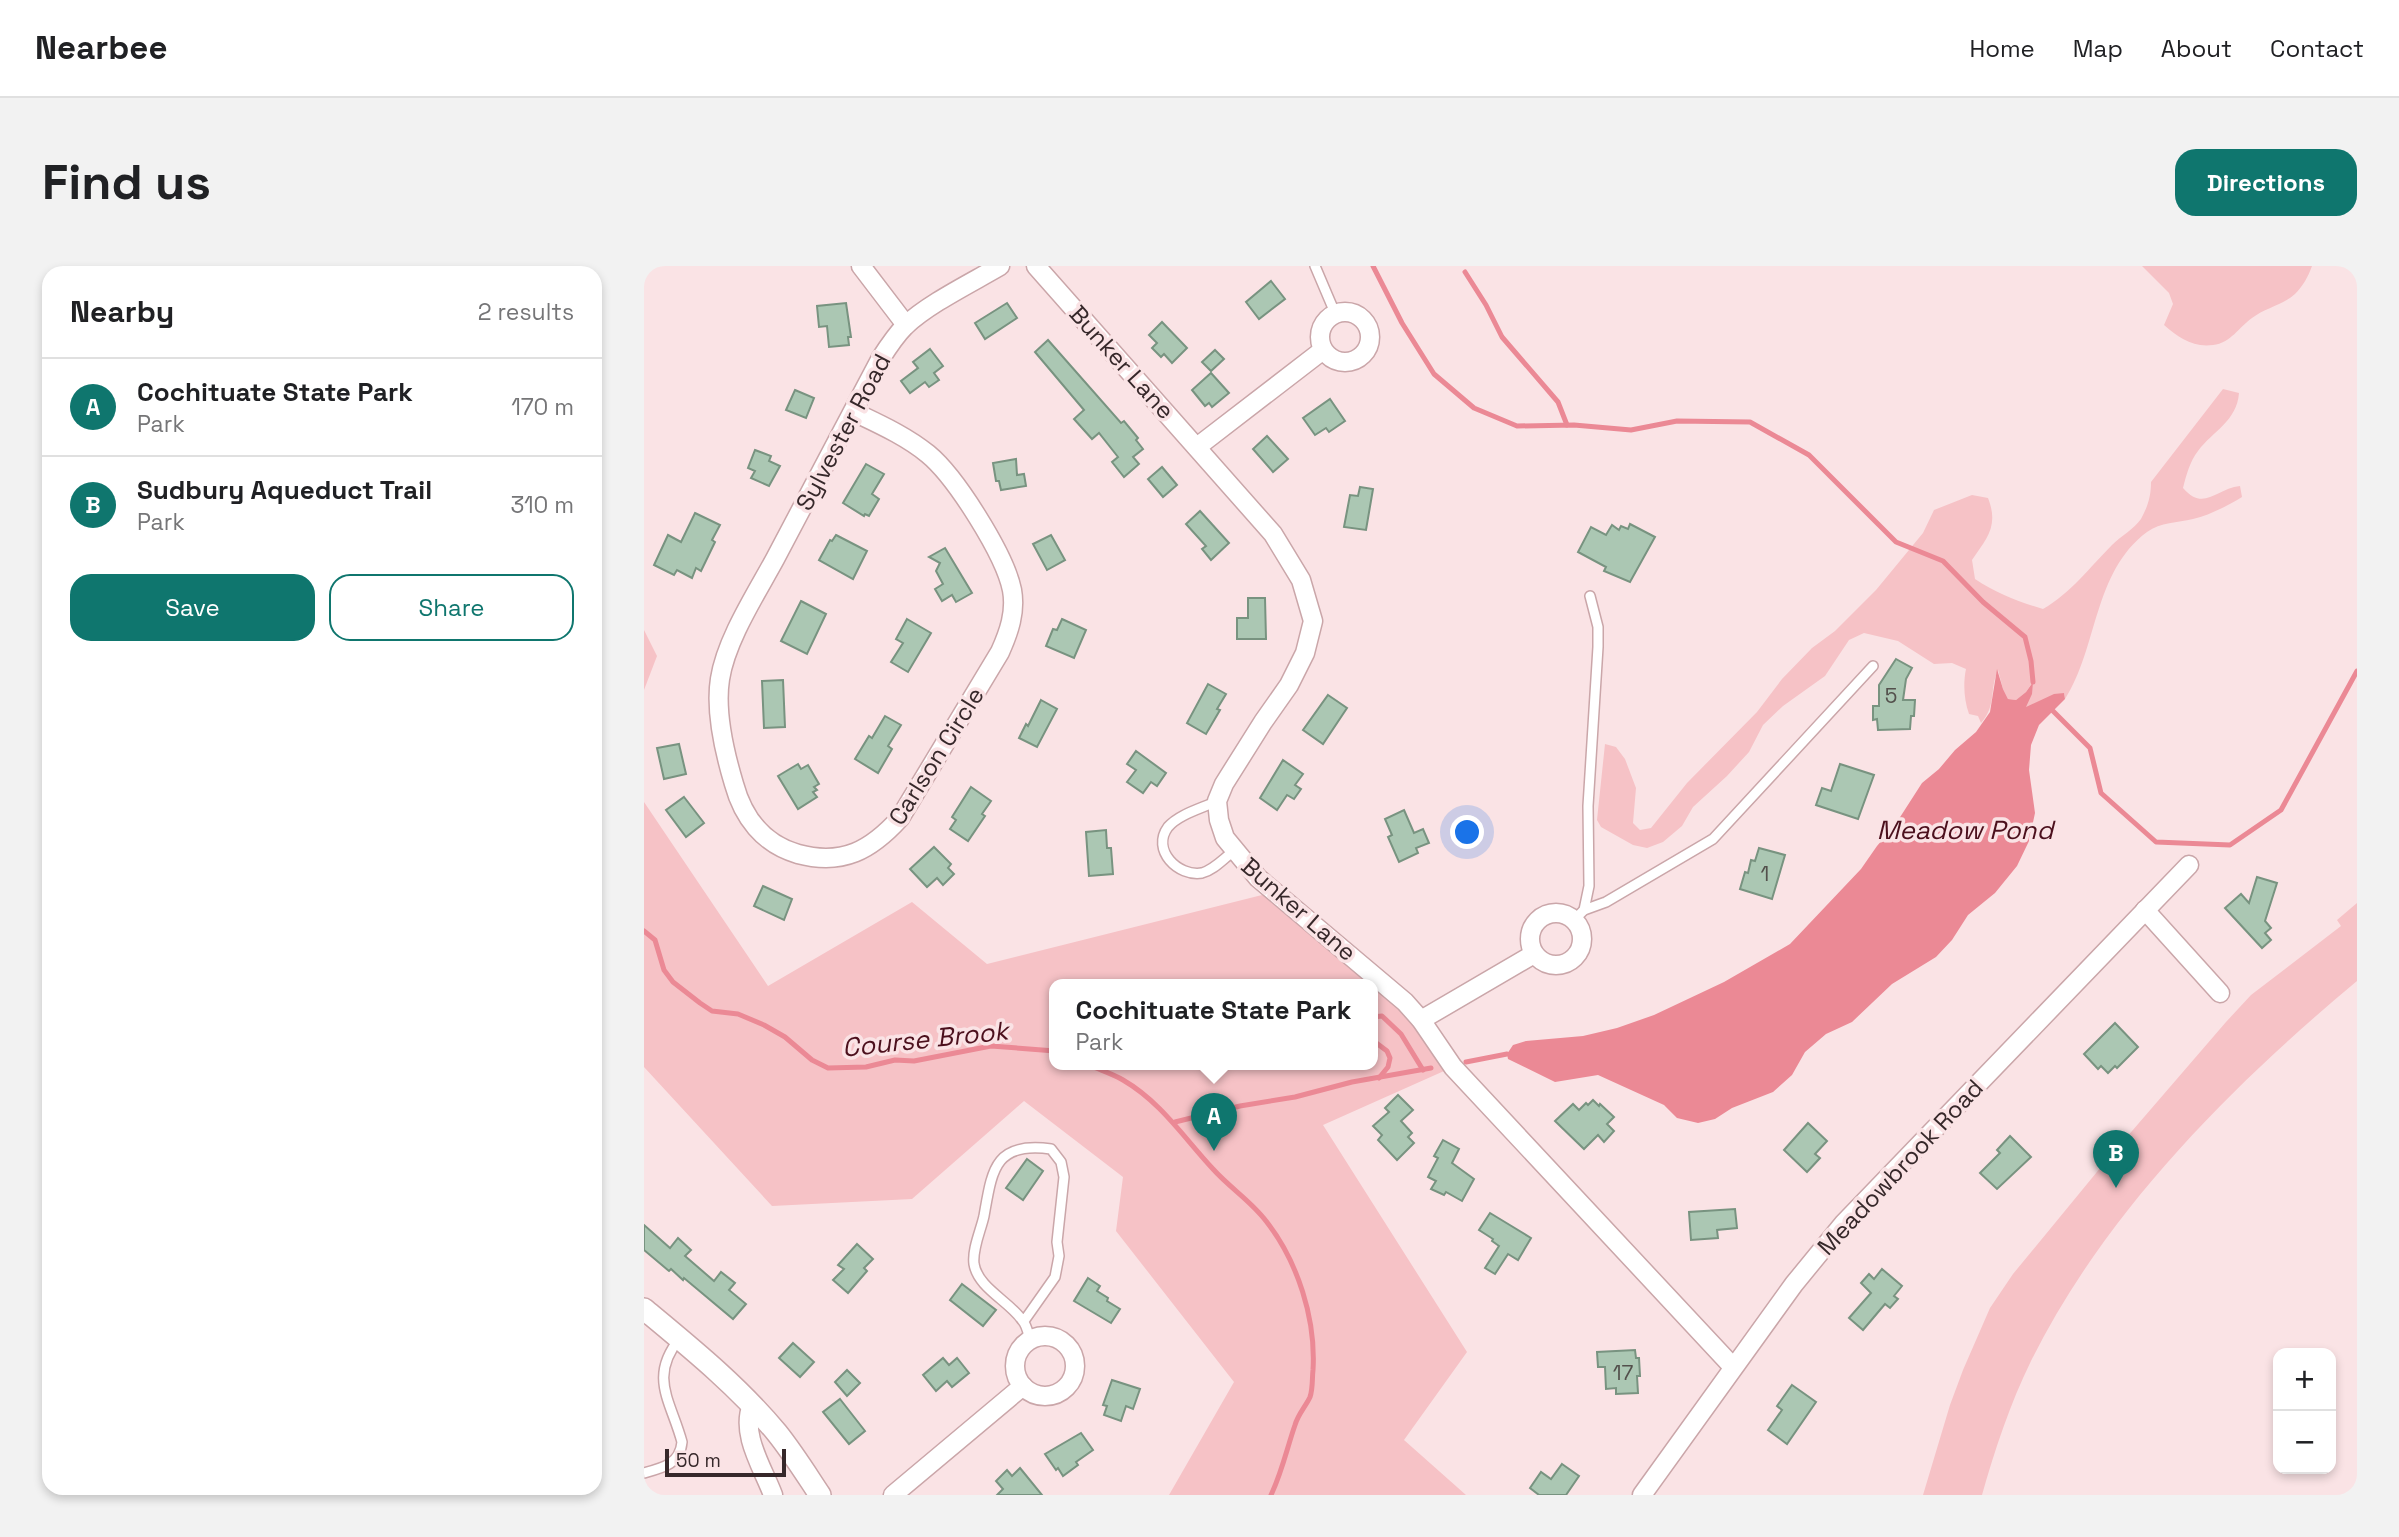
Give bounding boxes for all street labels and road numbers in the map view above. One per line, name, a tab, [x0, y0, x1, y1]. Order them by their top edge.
street label: Bunker Lane	[1063, 299, 1181, 425]
street label: Sylvester Road	[789, 348, 897, 516]
street label: Carlson Circle	[881, 681, 991, 831]
street label: Bunker Lane	[1235, 850, 1363, 968]
street label: Meadowbrook Road	[1810, 1073, 1990, 1261]

